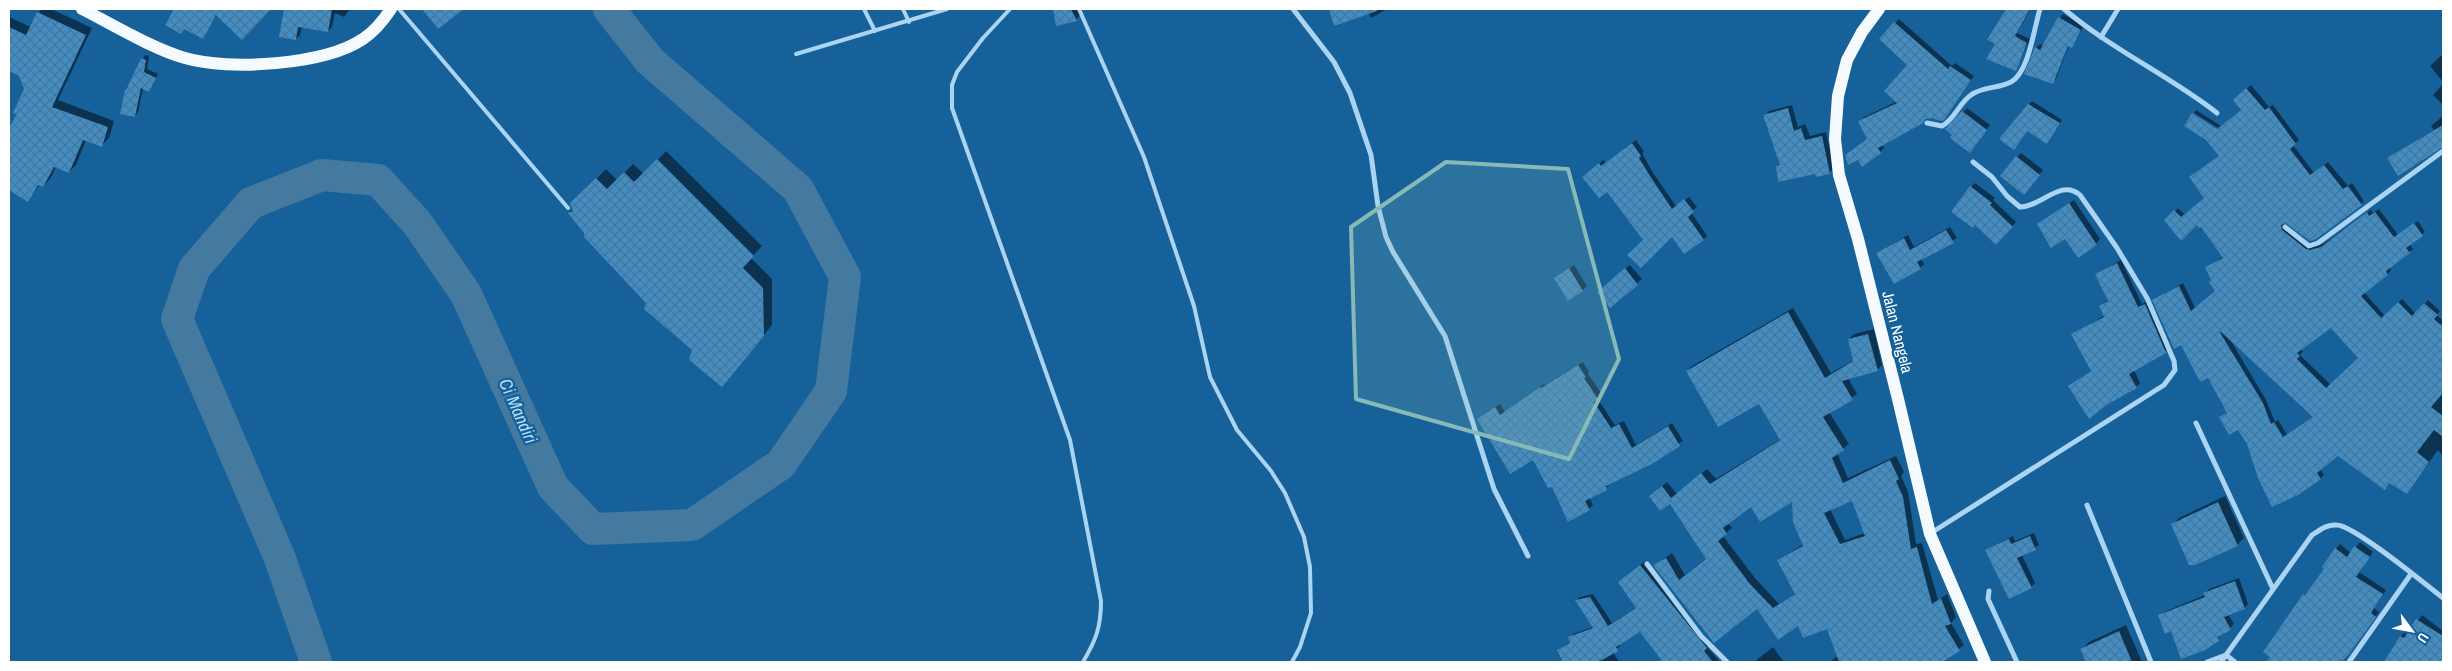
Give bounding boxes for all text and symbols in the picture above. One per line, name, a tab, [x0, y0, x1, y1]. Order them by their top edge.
street label: Jalan Nangela	[1877, 289, 1919, 376]
water label: Ci Mandiri	[493, 374, 544, 447]
north arrow	[2387, 606, 2437, 656]
text: U	[2413, 630, 2433, 646]

